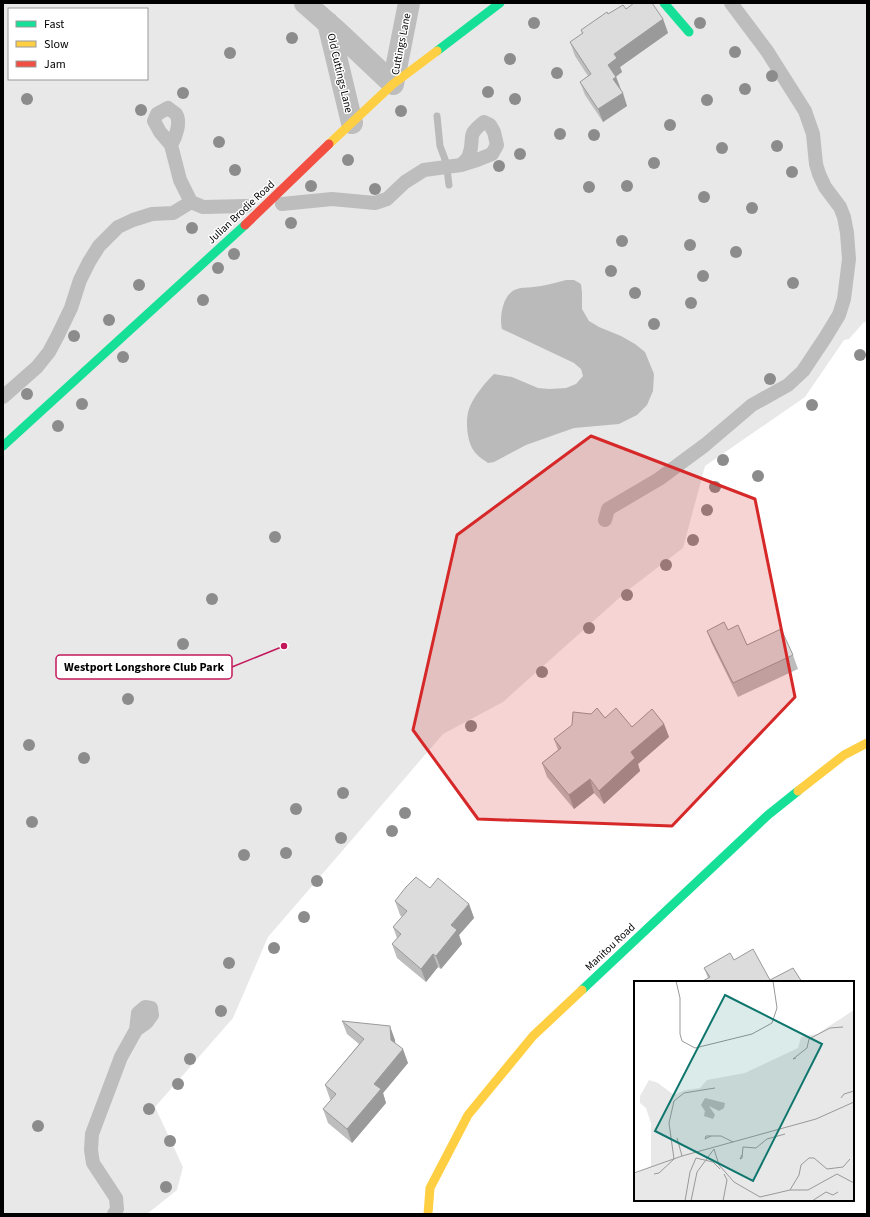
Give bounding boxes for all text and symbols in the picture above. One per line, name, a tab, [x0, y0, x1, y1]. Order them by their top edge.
legend	[8, 8, 148, 80]
street label: Cuttings Lane	[388, 11, 414, 76]
text: Fast	[44, 16, 64, 33]
street label: Old Cuttings Lane	[324, 32, 357, 115]
text: Slow	[44, 36, 69, 53]
text: Jam	[44, 56, 66, 73]
street label: Julian Brodie Road	[204, 177, 278, 247]
callout: Westport Longshore Club Park	[56, 655, 232, 679]
text: Westport Longshore Club Park	[64, 659, 224, 676]
street label: Manitou Road	[582, 920, 638, 974]
inset map	[634, 981, 854, 1201]

